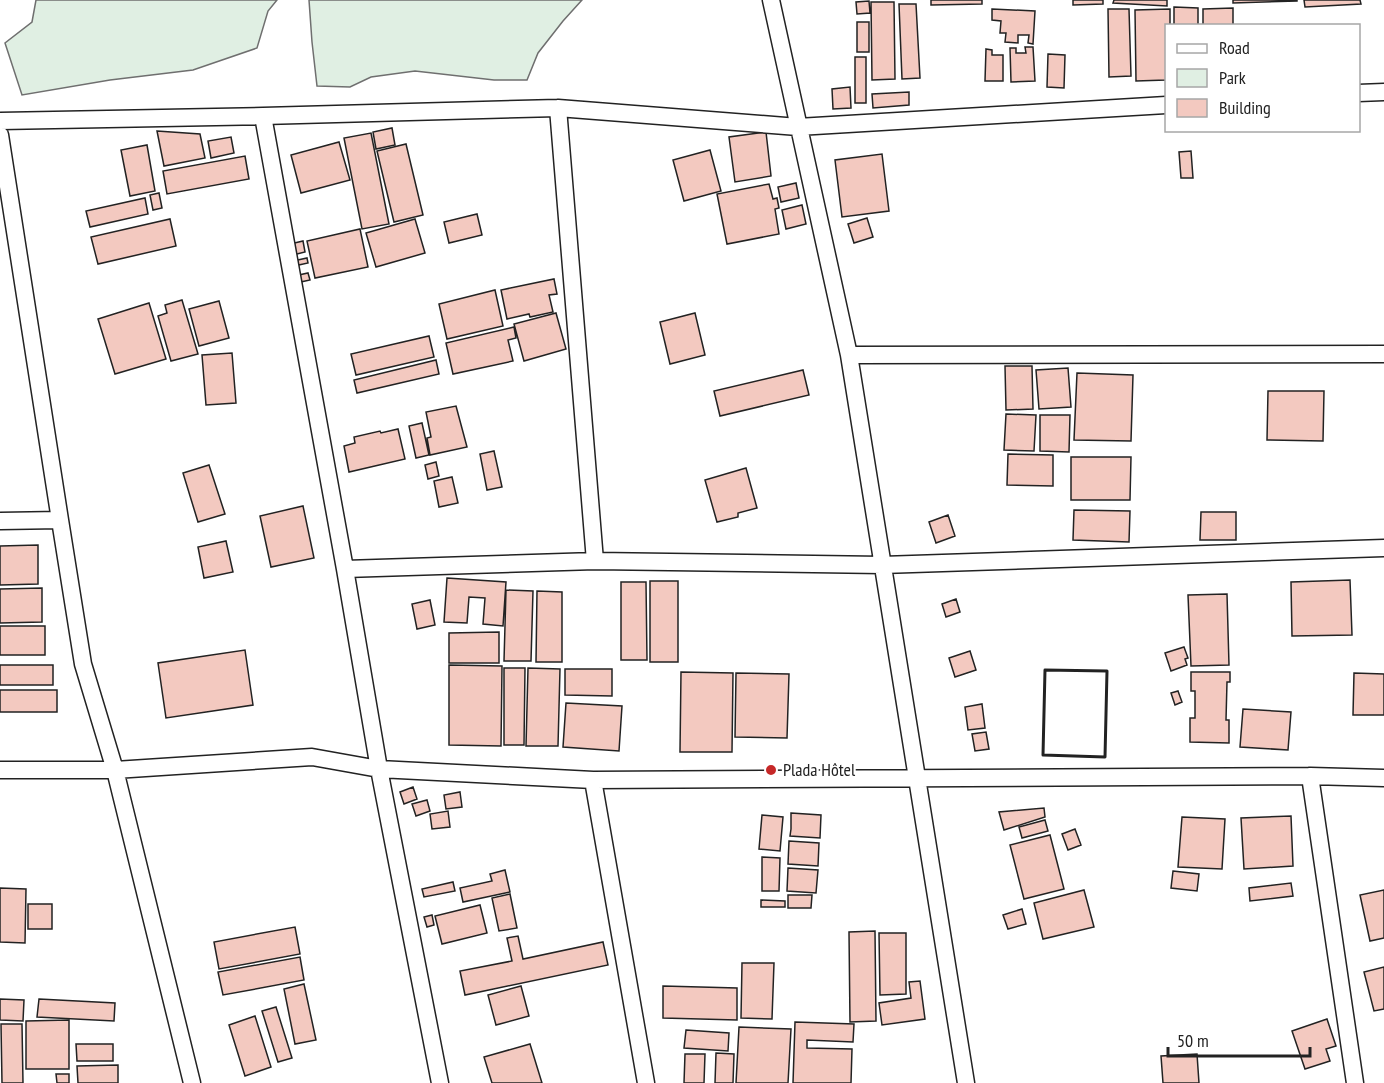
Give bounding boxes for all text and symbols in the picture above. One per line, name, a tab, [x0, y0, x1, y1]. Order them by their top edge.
legend	[1165, 24, 1360, 132]
text: Road	[1219, 36, 1250, 59]
text: Park	[1219, 66, 1246, 89]
text: Building	[1219, 96, 1271, 119]
place label: Plada Hôtel	[783, 758, 856, 781]
marker: Plada Hôtel	[764, 763, 778, 777]
scale bar	[1168, 1020, 1310, 1058]
text: 50 m	[1177, 1029, 1209, 1052]

